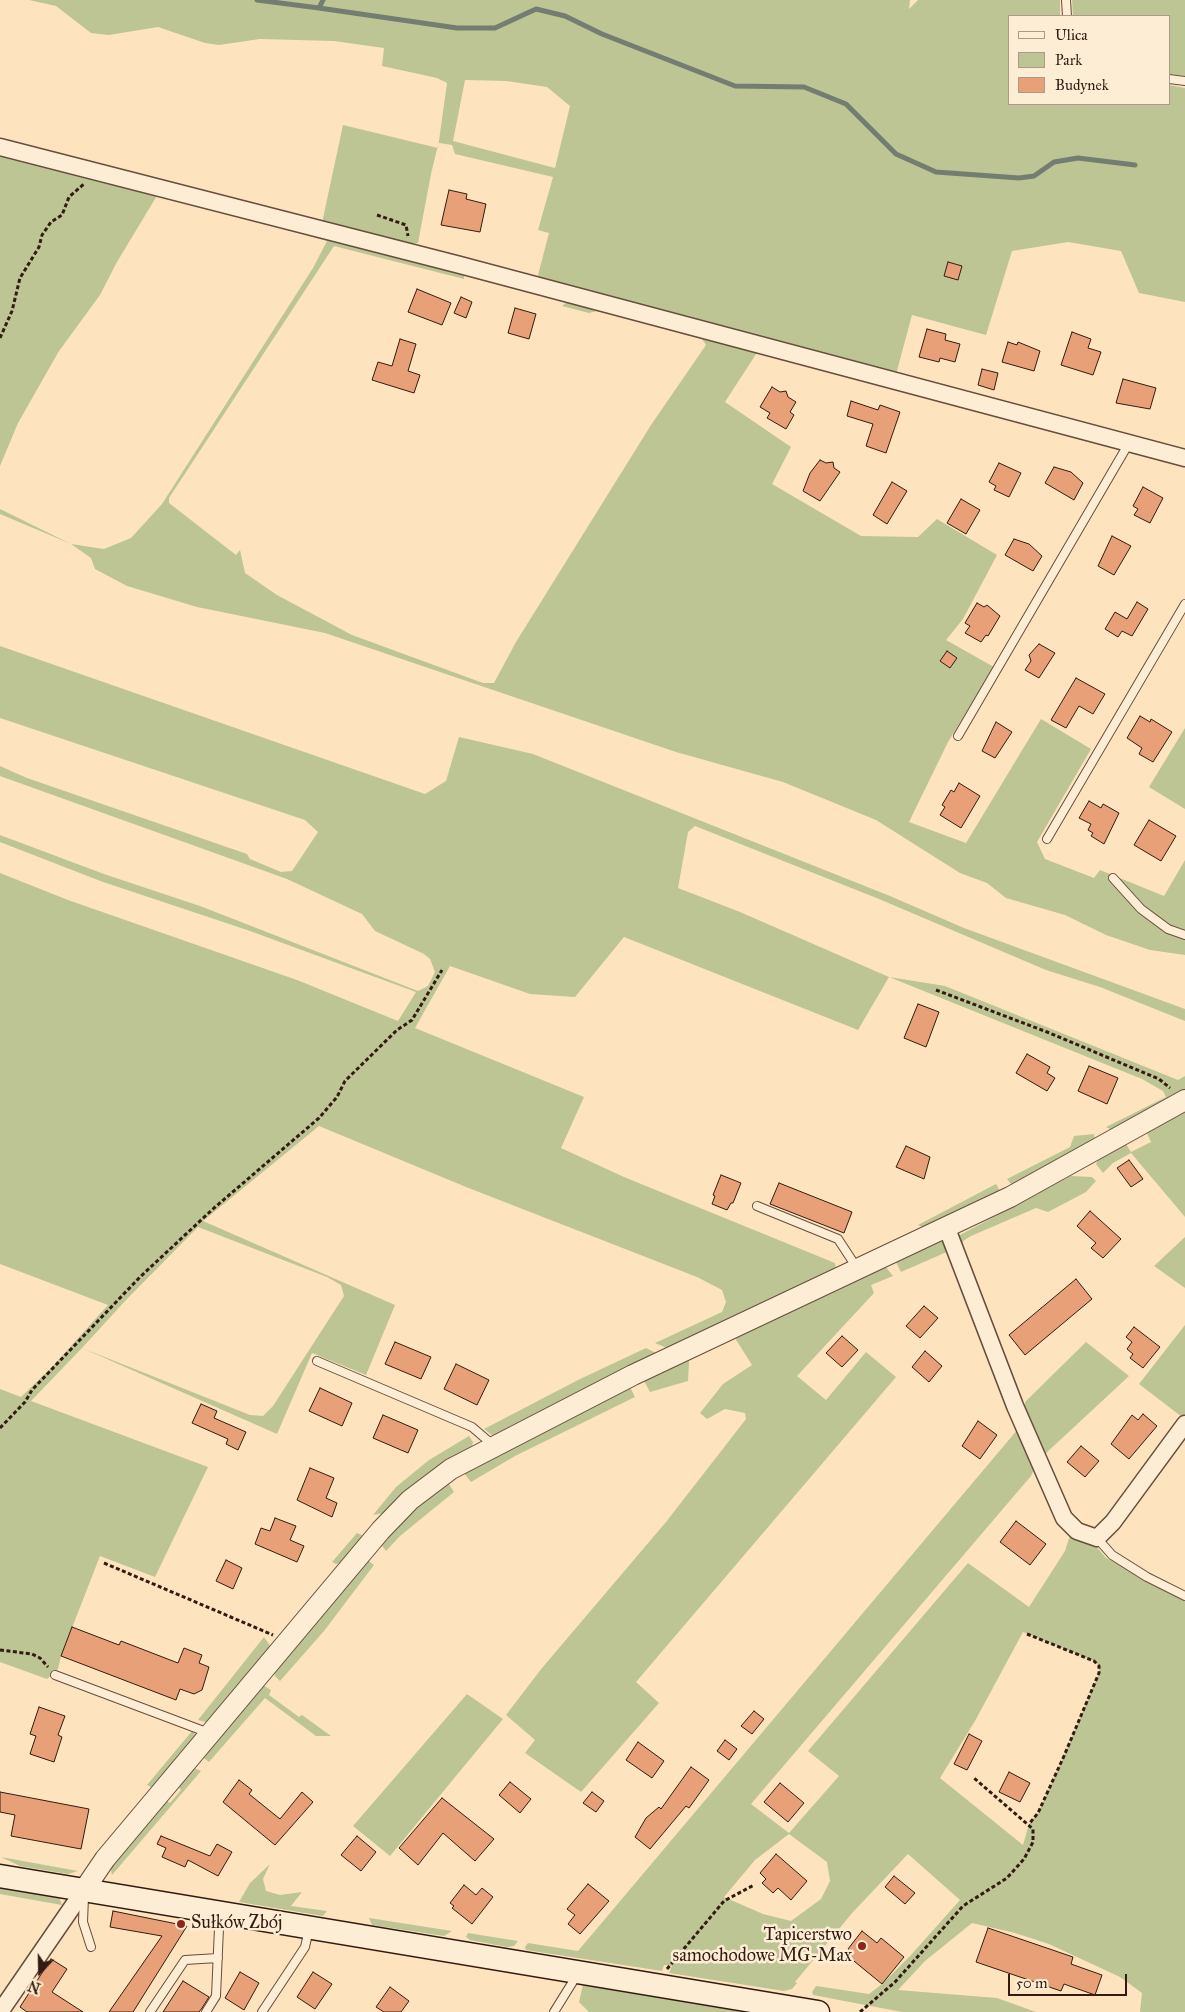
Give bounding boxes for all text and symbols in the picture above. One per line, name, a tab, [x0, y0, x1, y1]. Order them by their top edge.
legend	[1008, 15, 1170, 105]
text: Ulica	[1055, 26, 1088, 44]
text: Park	[1055, 51, 1082, 69]
text: Budynek	[1055, 76, 1109, 94]
place label: Sułków Zbój	[191, 1913, 282, 1935]
marker: Sułków Zbój	[175, 1918, 187, 1930]
place label: Tapicerstwo samochodowe MG-Max	[673, 1925, 852, 1968]
marker: Tapicerstwo samochodowe MG-Max	[856, 1940, 868, 1952]
north arrow	[15, 1947, 65, 1997]
scale bar	[1010, 1964, 1129, 1996]
text: 50 m	[1016, 1974, 1048, 1992]
text: N	[26, 1976, 43, 1997]

